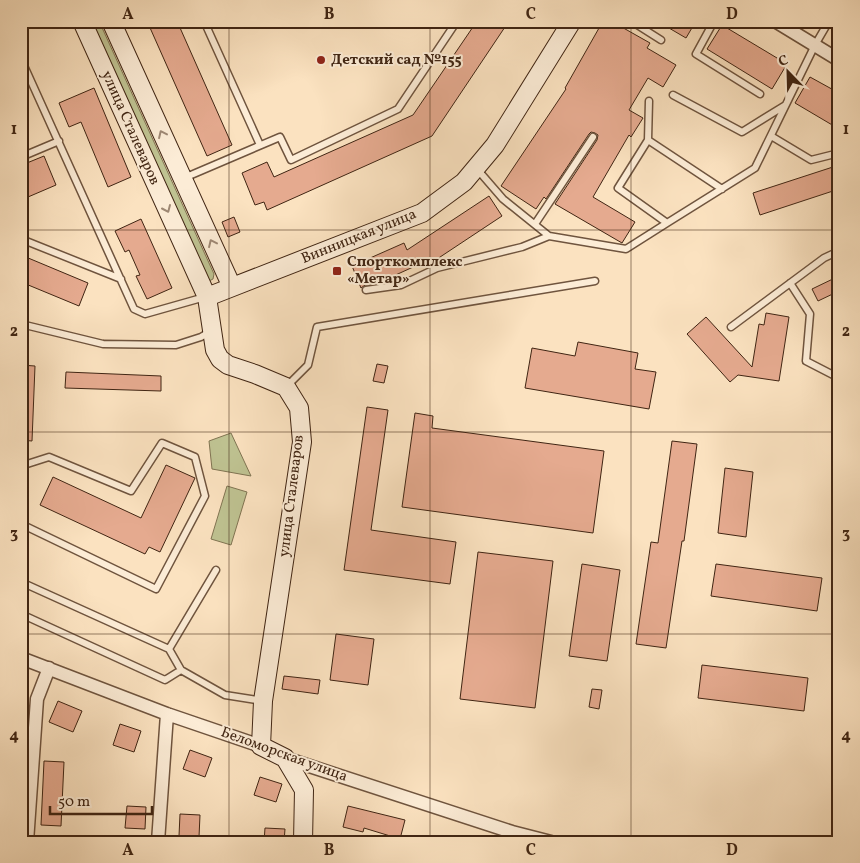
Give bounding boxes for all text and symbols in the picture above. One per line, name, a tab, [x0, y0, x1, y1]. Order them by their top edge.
text: A	[122, 4, 134, 26]
text: B	[324, 4, 335, 26]
text: C	[526, 4, 536, 26]
text: D	[726, 4, 738, 26]
north arrow	[762, 48, 812, 98]
place label: Детский сад №155	[331, 50, 462, 71]
text: С	[776, 51, 791, 72]
marker: Детский сад №155	[315, 54, 327, 66]
street label: улица Сталеваров	[95, 67, 165, 189]
text: 1	[11, 119, 17, 141]
text: 1	[843, 119, 849, 141]
one-way arrow	[158, 130, 169, 139]
one-way arrow	[161, 204, 171, 213]
street label: Винницкая улица	[298, 204, 420, 270]
one-way arrow	[208, 239, 218, 248]
place label: Спорткомплекс «Метар»	[347, 252, 463, 290]
marker: Спорткомплекс «Метар»	[331, 265, 343, 277]
text: 2	[10, 321, 18, 343]
text: 2	[842, 321, 850, 343]
street label: улица Сталеваров	[274, 434, 310, 558]
text: 3	[10, 523, 18, 545]
text: 3	[842, 523, 850, 545]
street label: Беломорская улица	[218, 722, 350, 788]
text: 4	[9, 725, 19, 747]
text: 4	[841, 725, 851, 747]
scale bar	[50, 783, 152, 815]
text: 50 m	[58, 792, 90, 813]
text: A	[122, 840, 134, 862]
text: B	[324, 840, 335, 862]
text: C	[526, 840, 536, 862]
text: D	[726, 840, 738, 862]

